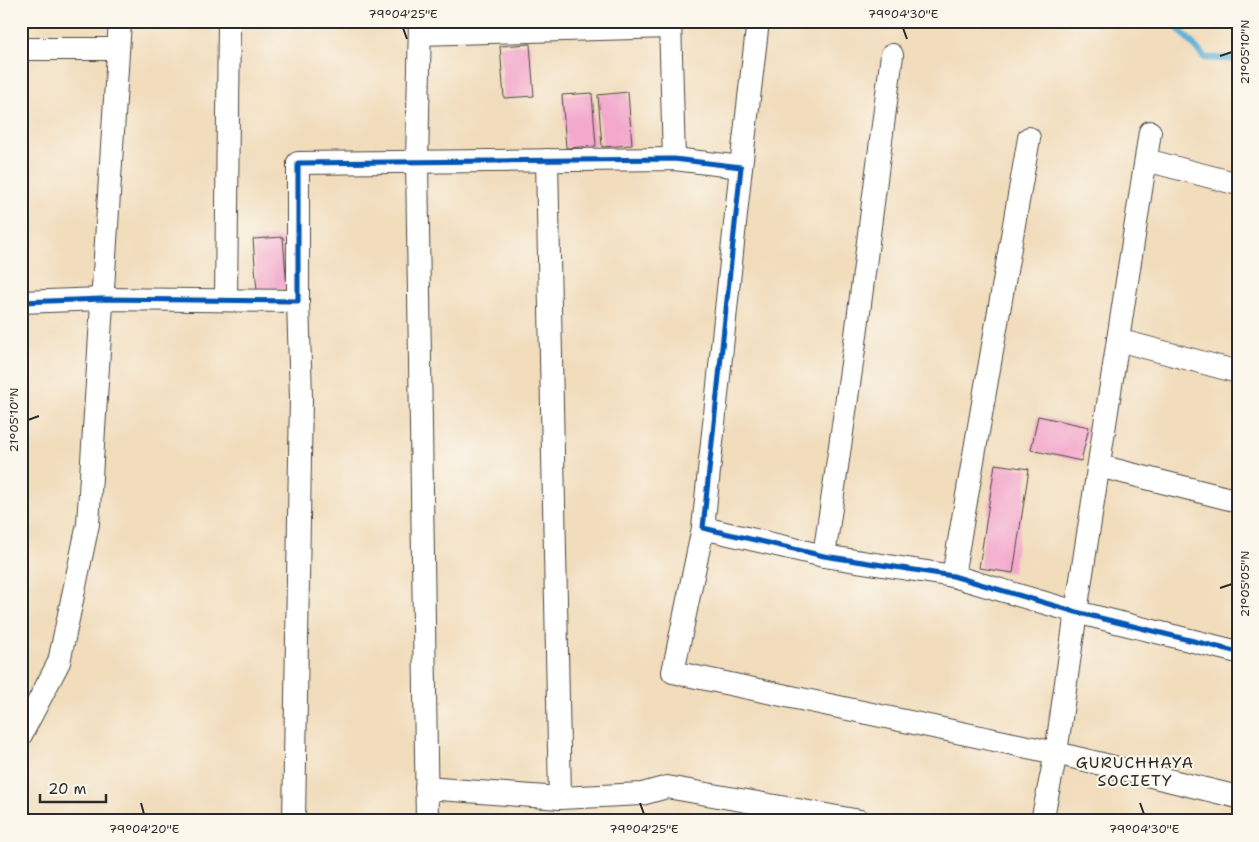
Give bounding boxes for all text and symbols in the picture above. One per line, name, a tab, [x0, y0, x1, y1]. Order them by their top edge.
text: 79°04'25"E	[368, 6, 438, 22]
text: 79°04'30"E	[868, 6, 938, 22]
text: 21°05'10"N	[1237, 20, 1253, 84]
text: 21°05'10"N	[6, 388, 22, 452]
text: 21°05'05"N	[1237, 551, 1253, 617]
district label: GURUCHHAYA SOCIETY	[1076, 752, 1194, 791]
scale bar	[40, 772, 106, 804]
text: 20 m	[48, 779, 87, 799]
text: 79°04'20"E	[109, 821, 179, 837]
text: 79°04'25"E	[609, 821, 679, 837]
text: 79°04'30"E	[1109, 821, 1179, 837]

